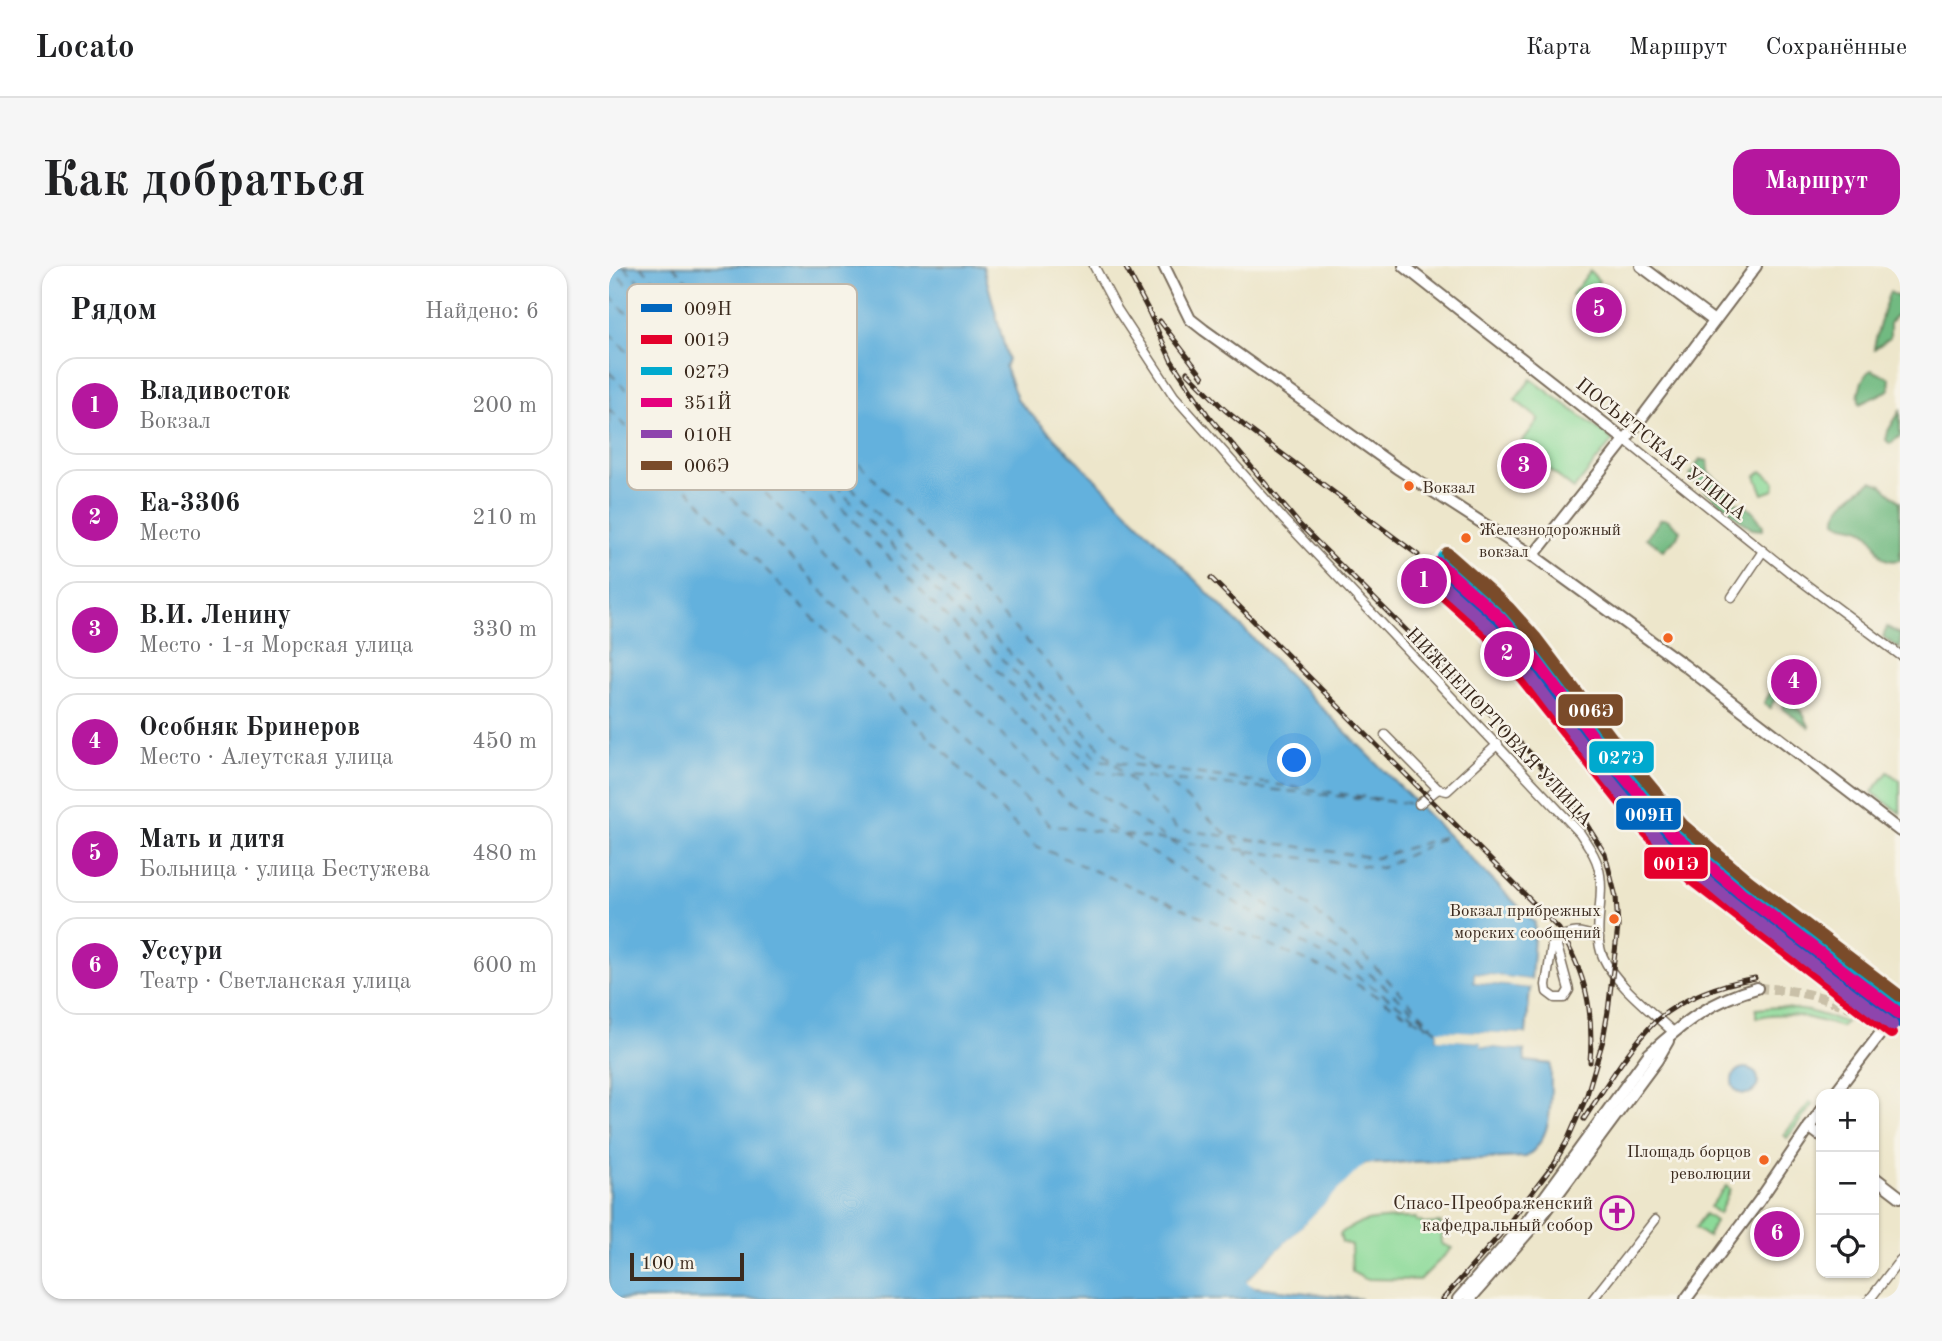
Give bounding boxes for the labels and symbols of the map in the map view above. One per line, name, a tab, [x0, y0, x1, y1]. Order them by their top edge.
legend	[627, 284, 857, 490]
pin: 5	[1576, 284, 1622, 336]
text: 009Н	[684, 301, 732, 320]
text: 001Э	[684, 332, 729, 351]
text: 027Э	[684, 364, 729, 383]
street label: ПОСЬЕТСКАЯ УЛИЦА	[1572, 375, 1750, 525]
text: 351Й	[684, 391, 732, 414]
text: 010Н	[684, 427, 732, 446]
pin: 3	[1501, 440, 1547, 492]
text: 006Э	[684, 458, 729, 477]
marker: Вокзал	[1402, 479, 1416, 493]
place label: Вокзал	[1422, 480, 1475, 497]
place label: Железнодорожный вокзал	[1479, 522, 1621, 561]
marker: Железнодорожный вокзал	[1459, 531, 1473, 545]
pin: 1	[1401, 555, 1447, 607]
street label: НИЖНЕПОРТОВАЯ УЛИЦА	[1401, 625, 1595, 831]
pin: 2	[1484, 628, 1530, 680]
unlabelled marker	[1661, 631, 1675, 645]
pin: 4	[1771, 656, 1817, 708]
line badge: 006Э	[1557, 693, 1624, 727]
text: 006Э	[1568, 703, 1614, 722]
line badge: 027Э	[1588, 740, 1655, 774]
your location	[1277, 743, 1311, 777]
text: 027Э	[1598, 750, 1644, 769]
line badge: 009Н	[1615, 797, 1682, 831]
text: 009Н	[1625, 807, 1673, 826]
line badge: 001Э	[1643, 846, 1709, 880]
text: 001Э	[1653, 856, 1699, 875]
place label: Вокзал прибрежных морских сообщений	[1449, 903, 1601, 942]
marker: Вокзал прибрежных морских сообщений	[1607, 912, 1621, 926]
place label: Площадь борцов революции	[1627, 1144, 1751, 1183]
marker: Площадь борцов революции	[1757, 1153, 1771, 1167]
church icon: Спасо-Преображенский кафедральный собор	[1598, 1194, 1636, 1232]
place label: Спасо-Преображенский кафедральный собор	[1393, 1195, 1593, 1236]
pin: 6	[1754, 1208, 1800, 1260]
scale bar	[630, 1250, 744, 1282]

